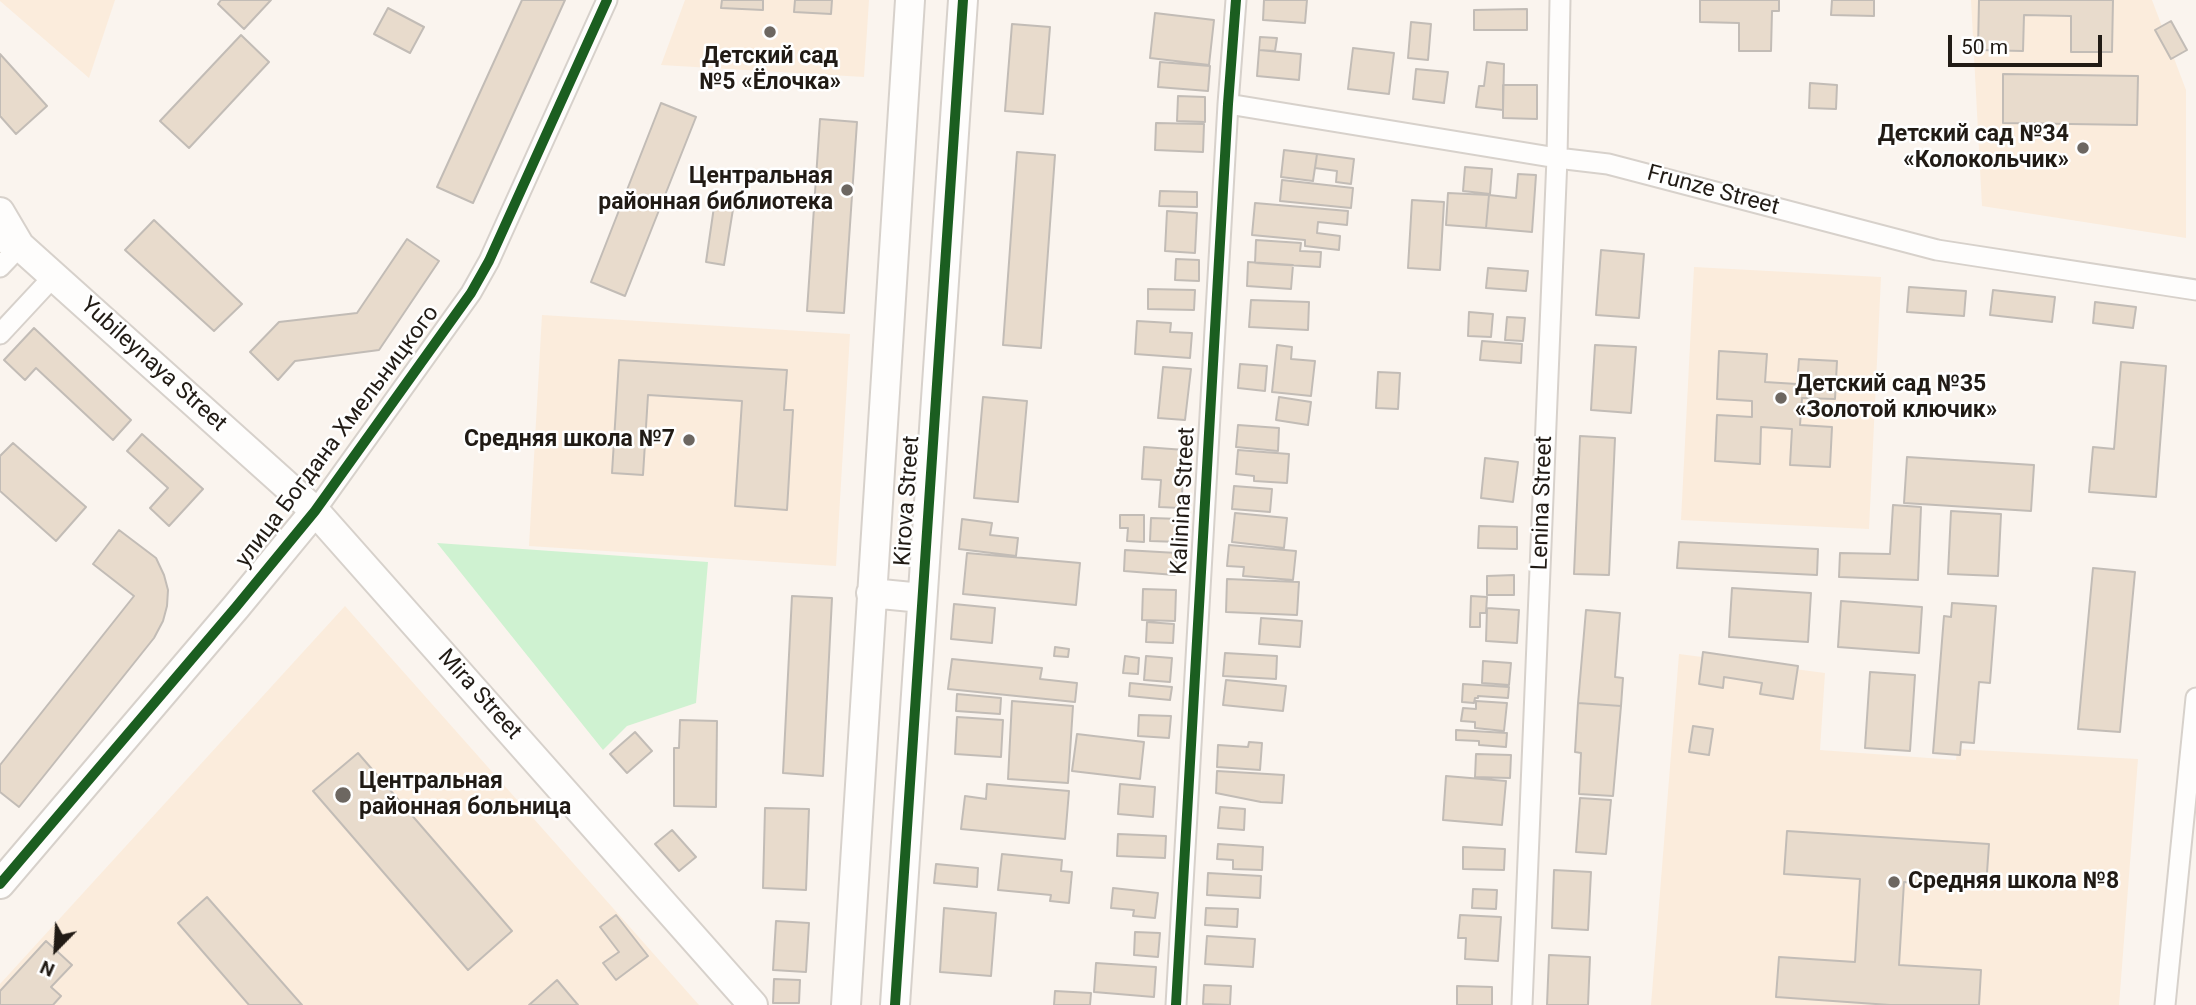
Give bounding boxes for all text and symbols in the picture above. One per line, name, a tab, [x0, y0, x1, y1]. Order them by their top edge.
scale bar	[1951, 21, 2105, 65]
marker: Детский сад №5 «Ёлочка»	[762, 24, 778, 40]
text: 50 m	[1961, 35, 2008, 59]
place label: Детский сад №5 «Ёлочка»	[699, 43, 841, 97]
place label: Детский сад №34 «Колокольчик»	[1878, 121, 2069, 175]
marker: Детский сад №34 «Колокольчик»	[2075, 140, 2091, 156]
street label: Frunze Street	[1644, 160, 1782, 222]
place label: Центральная районная библиотека	[598, 163, 833, 217]
marker: Центральная районная библиотека	[839, 182, 855, 198]
street label: Yubileynaya Street	[74, 292, 232, 438]
street label: улица Богдана Хмельницкого	[230, 301, 446, 573]
place label: Детский сад №35 «Золотой ключик»	[1795, 371, 1997, 425]
marker: Детский сад №35 «Золотой ключик»	[1773, 390, 1789, 406]
place label: Средняя школа №7	[464, 426, 675, 454]
street label: Kalinina Street	[1166, 426, 1202, 576]
marker: Средняя школа №7	[681, 432, 697, 448]
street label: Kirova Street	[890, 435, 926, 567]
street label: Lenina Street	[1527, 435, 1559, 571]
street label: Mira Street	[431, 644, 527, 746]
place label: Центральная районная больница	[359, 768, 571, 822]
marker: Центральная районная больница	[333, 785, 353, 805]
place label: Средняя школа №8	[1908, 868, 2119, 896]
marker: Средняя школа №8	[1886, 874, 1902, 890]
north arrow	[21, 914, 91, 984]
text: N	[36, 955, 58, 982]

